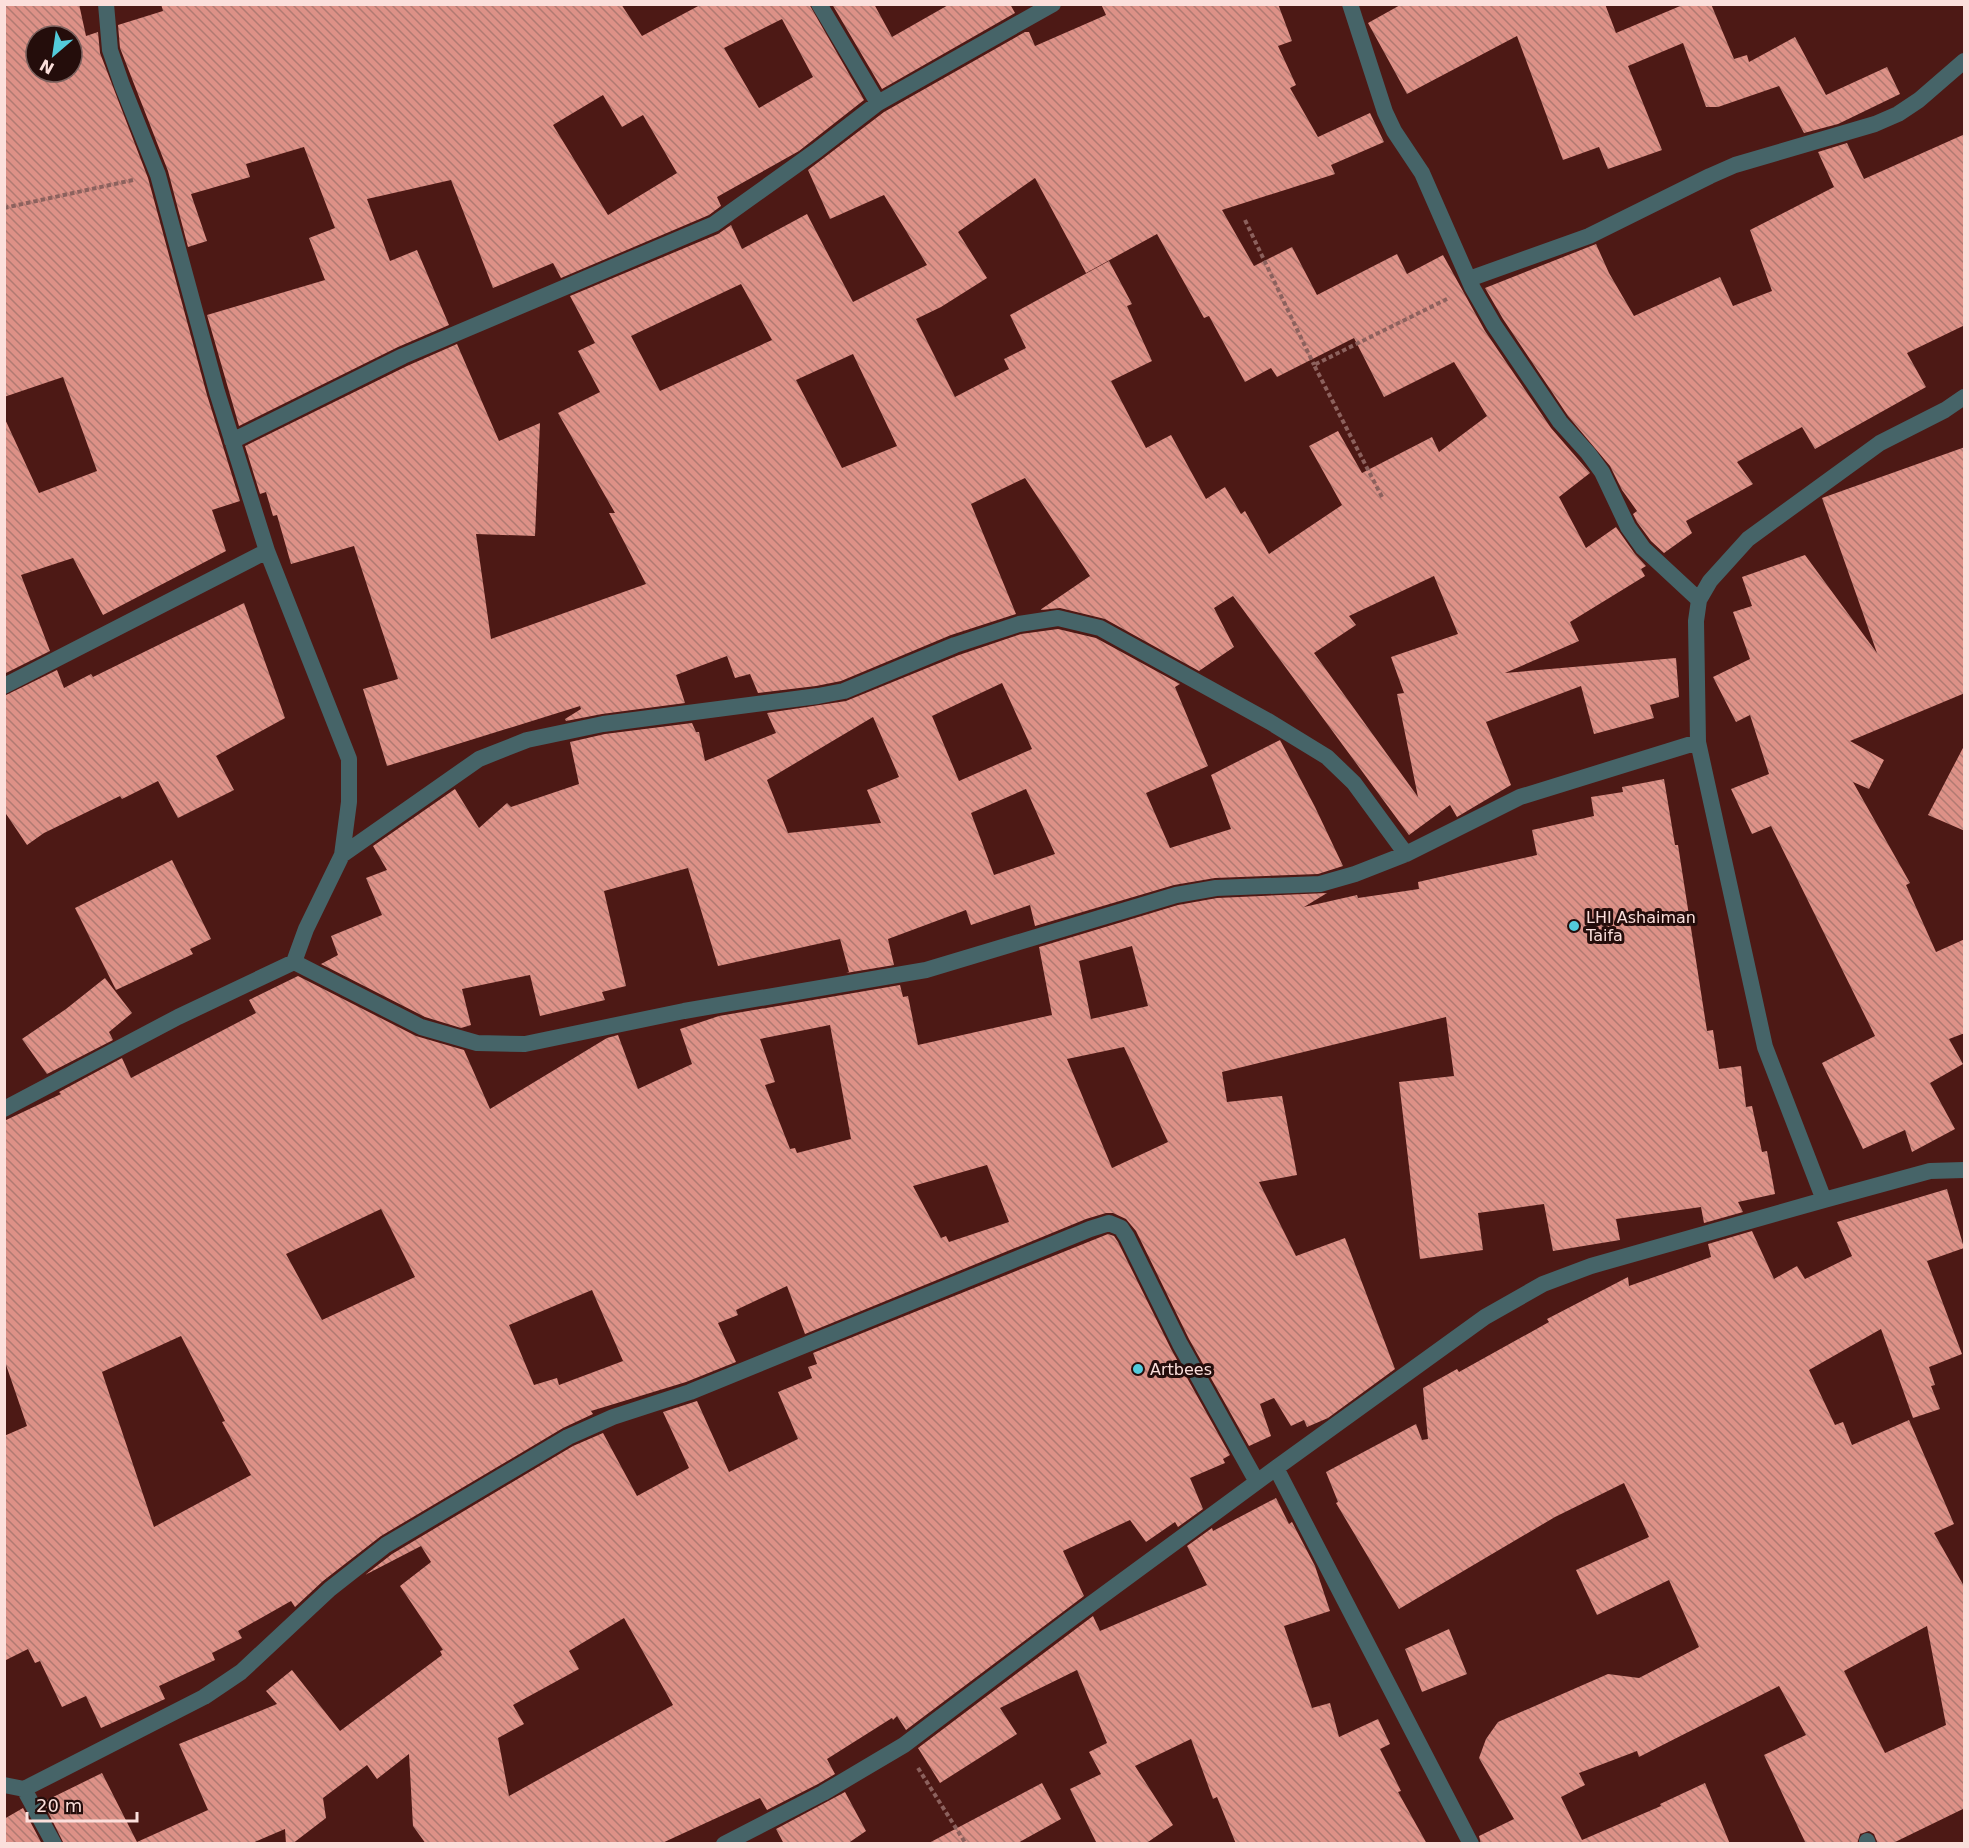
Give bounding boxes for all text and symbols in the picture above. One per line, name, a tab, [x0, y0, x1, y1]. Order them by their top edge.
north arrow	[24, 24, 84, 84]
text: N	[37, 55, 57, 78]
place label: LHI Ashaiman Taifa	[1585, 908, 1696, 945]
marker: LHI Ashaiman Taifa	[1567, 919, 1581, 933]
place label: Artbees	[1150, 1360, 1212, 1379]
marker: Artbees	[1131, 1362, 1145, 1376]
scale bar	[27, 1785, 136, 1823]
text: 20 m	[36, 1795, 82, 1816]

